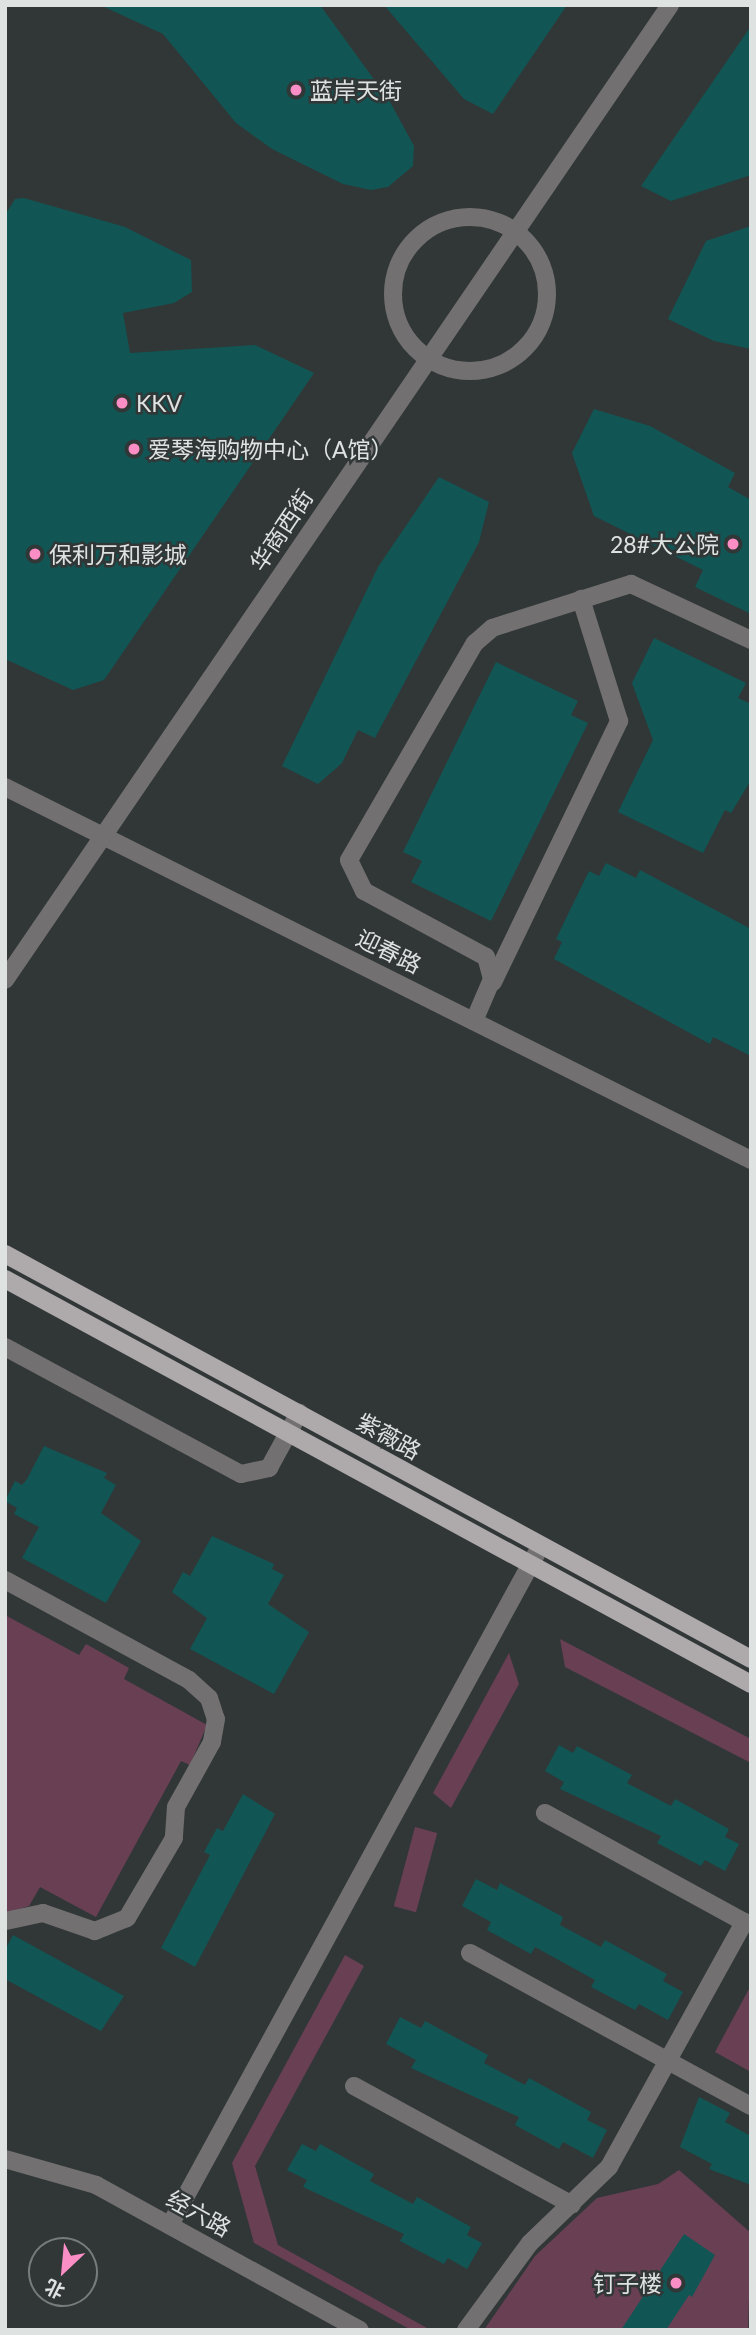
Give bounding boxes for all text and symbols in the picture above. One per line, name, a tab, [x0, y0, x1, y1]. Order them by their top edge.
place label: 蓝岸天街	[310, 76, 402, 104]
marker: 蓝岸天街	[288, 82, 304, 98]
place label: KKV	[136, 389, 182, 417]
marker: KKV	[114, 395, 130, 411]
place label: 爱琴海购物中心（A馆）	[148, 435, 394, 463]
marker: 爱琴海购物中心（A馆）	[126, 441, 142, 457]
street label: 华商西街	[244, 484, 318, 576]
place label: 28#大公院	[610, 530, 719, 558]
marker: 28#大公院	[725, 536, 741, 552]
place label: 保利万和影城	[49, 540, 187, 568]
marker: 保利万和影城	[27, 546, 43, 562]
street label: 迎春路	[352, 923, 426, 979]
street label: 紫薇路	[352, 1407, 426, 1465]
street label: 经六路	[162, 2184, 236, 2242]
north arrow	[28, 2237, 98, 2307]
place label: 钉子楼	[593, 2269, 662, 2297]
text: 北	[41, 2275, 68, 2304]
marker: 钉子楼	[668, 2275, 684, 2291]

